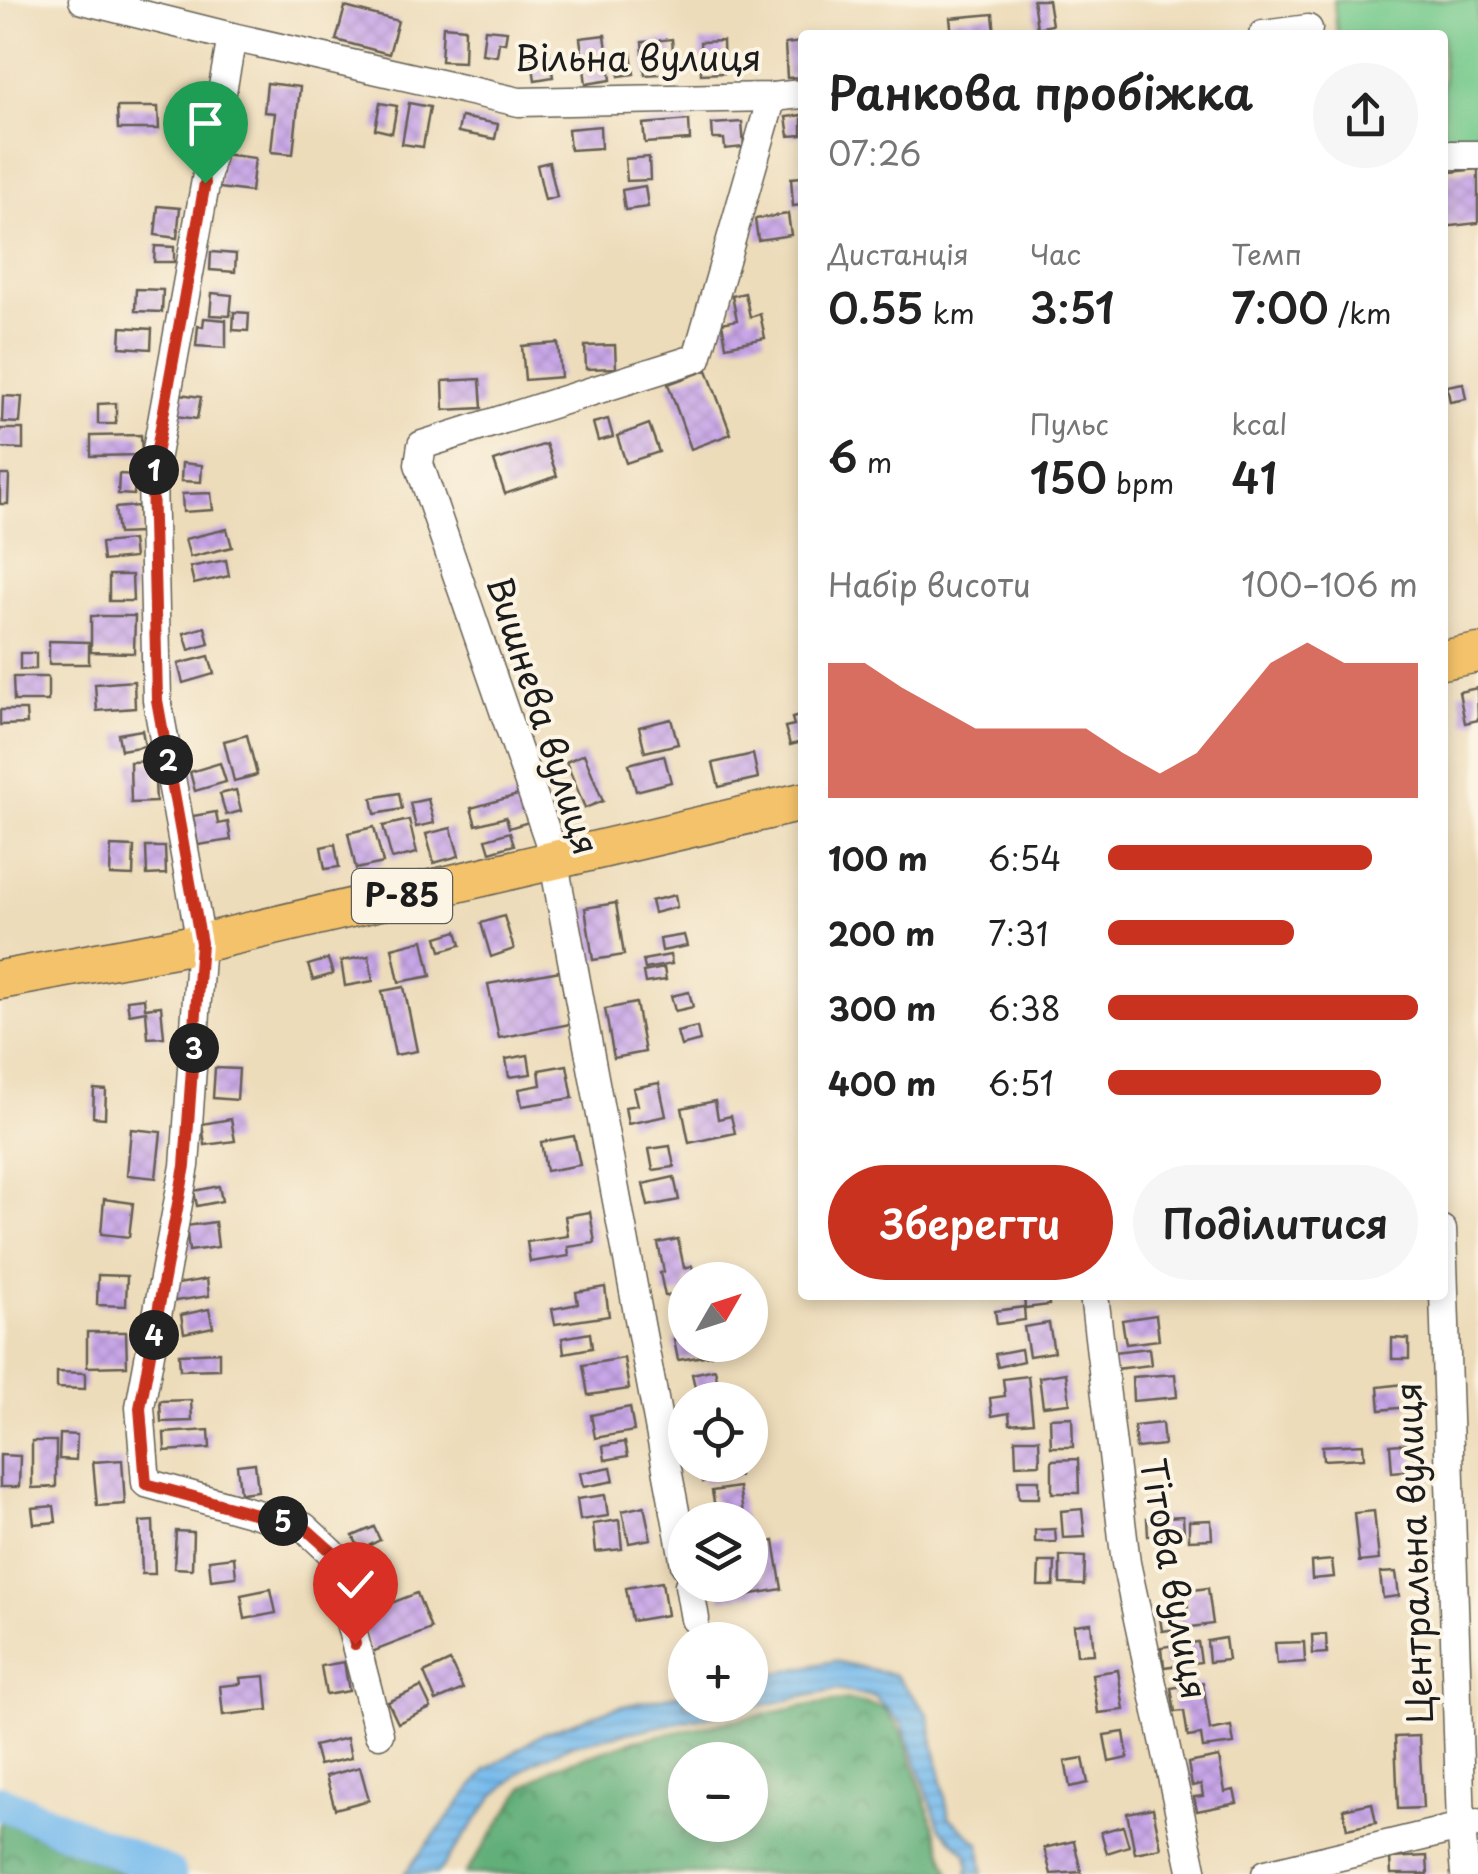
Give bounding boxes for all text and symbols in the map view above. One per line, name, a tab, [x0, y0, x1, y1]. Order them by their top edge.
street label: Вільна вулиця	[515, 30, 761, 83]
text: Ранкова пробіжка	[828, 57, 1253, 125]
button: share	[1313, 63, 1418, 168]
pin	[163, 81, 248, 184]
icon: arrive	[178, 96, 233, 151]
text: 07:26	[828, 129, 921, 177]
text: Дистанція	[828, 232, 969, 275]
text: Час	[1030, 232, 1081, 275]
text: Темп	[1231, 232, 1302, 275]
text: 0.55	[828, 275, 924, 338]
text: 3:51	[1030, 275, 1115, 338]
text: 7:00	[1231, 275, 1329, 338]
text: km	[924, 291, 975, 334]
text: /km	[1329, 291, 1391, 334]
text: Пульс	[1030, 402, 1109, 445]
text: kcal	[1231, 402, 1287, 445]
text: 6	[828, 424, 858, 487]
text: m	[858, 440, 892, 483]
pin: 1	[129, 445, 179, 495]
text: 150	[1030, 445, 1107, 508]
text: 41	[1231, 445, 1277, 508]
text: 1	[147, 448, 161, 491]
text: bpm	[1107, 461, 1174, 504]
text: Набір висоти	[828, 560, 1031, 608]
text: 100–106 m	[1241, 560, 1418, 608]
street label: Вишнева вулиця	[474, 569, 614, 861]
pin: 2	[143, 735, 193, 785]
text: 2	[158, 738, 178, 781]
text: 100 m	[828, 834, 928, 882]
text: 6:54	[988, 834, 1061, 882]
road number: Р-85	[352, 869, 452, 923]
text: 200 m	[828, 909, 935, 957]
text: 7:31	[988, 909, 1048, 957]
text: 300 m	[828, 984, 936, 1032]
text: 6:38	[988, 984, 1061, 1032]
pin: 3	[169, 1023, 219, 1073]
text: 3	[185, 1026, 203, 1069]
text: 400 m	[828, 1059, 936, 1107]
text: 6:51	[988, 1059, 1054, 1107]
button: Зберегти	[828, 1165, 1113, 1280]
button: Поділитися	[1133, 1165, 1418, 1280]
north arrow	[668, 1262, 768, 1362]
map controls	[668, 1262, 768, 1842]
pin: 4	[129, 1310, 179, 1360]
text: 4	[144, 1313, 164, 1356]
street label: Центральна вулиця	[1380, 1381, 1445, 1725]
button: locate	[668, 1382, 768, 1482]
street label: Тітова вулиця	[1128, 1454, 1223, 1703]
pin: 5	[258, 1496, 308, 1546]
text: 5	[274, 1499, 292, 1542]
button: layers	[668, 1502, 768, 1602]
pin	[313, 1542, 398, 1645]
icon: check	[328, 1557, 383, 1612]
button: +	[668, 1622, 768, 1722]
button: −	[668, 1742, 768, 1842]

